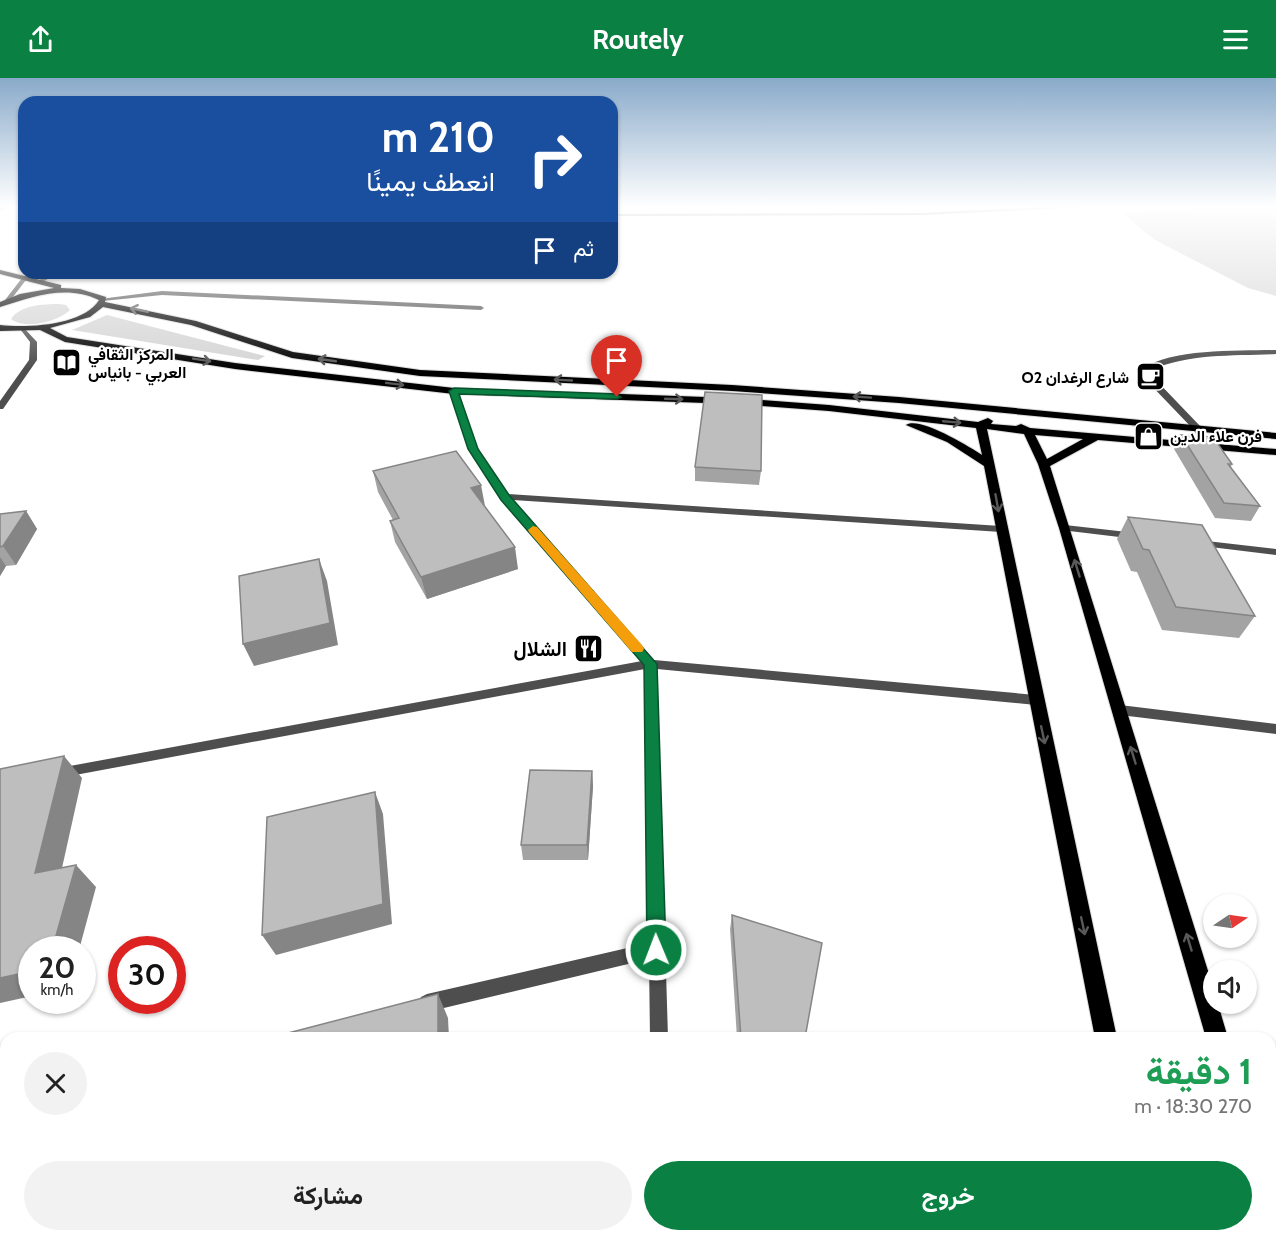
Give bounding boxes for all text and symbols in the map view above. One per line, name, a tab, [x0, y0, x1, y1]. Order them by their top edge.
icon: share	[24, 23, 57, 56]
text: Routely	[592, 23, 684, 56]
icon: menu	[1219, 23, 1252, 56]
text: 210 m	[382, 111, 495, 163]
icon: right	[516, 120, 594, 198]
text: انعطف يمينًا	[366, 165, 495, 198]
icon: arrive	[528, 234, 561, 267]
text: ثم	[573, 235, 594, 262]
one-way arrow	[130, 304, 149, 316]
pin	[591, 335, 642, 397]
icon: arrive	[600, 344, 633, 377]
place label: المركز الثقافي العربي - بانياس	[88, 345, 186, 386]
library icon: المركز الثقافي العربي - بانياس	[51, 347, 83, 379]
one-way arrow	[192, 355, 211, 366]
one-way arrow	[318, 355, 337, 366]
cafe icon: O2 شارع الرغدان	[1134, 361, 1166, 393]
place label: O2 شارع الرغدان	[1021, 368, 1129, 388]
one-way arrow	[553, 375, 573, 386]
one-way arrow	[385, 379, 405, 390]
one-way arrow	[853, 392, 873, 403]
one-way arrow	[663, 393, 683, 404]
one-way arrow	[941, 417, 961, 428]
shop icon: فرن علاء الدين	[1133, 420, 1165, 452]
place label: فرن علاء الدين	[1170, 427, 1262, 447]
one-way arrow	[992, 493, 1003, 512]
one-way arrow	[1071, 559, 1082, 578]
restaurant icon: الشلال	[572, 633, 604, 665]
place label: الشلال	[513, 637, 567, 661]
one-way arrow	[1038, 725, 1049, 745]
one-way arrow	[1127, 746, 1138, 765]
north arrow	[1203, 894, 1257, 948]
map controls	[1203, 894, 1257, 1014]
one-way arrow	[1078, 916, 1089, 936]
position arrow	[624, 918, 688, 982]
one-way arrow	[1183, 933, 1194, 952]
speed limit sign: 30	[108, 936, 186, 1014]
text: 20	[38, 949, 76, 986]
button: sound	[1203, 960, 1257, 1014]
text: km/h	[41, 981, 73, 999]
text: 1 دقيقة	[1146, 1049, 1252, 1093]
button: close	[24, 1052, 87, 1115]
text: 270 m · 18:30	[1134, 1094, 1252, 1118]
button: مشاركة	[24, 1161, 632, 1230]
button: خروج	[644, 1161, 1252, 1230]

